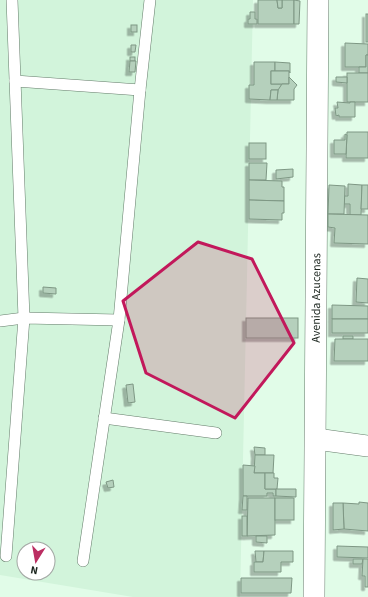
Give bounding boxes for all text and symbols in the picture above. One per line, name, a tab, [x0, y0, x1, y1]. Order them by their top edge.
street label: Avenida Azucenas	[308, 253, 325, 343]
north arrow	[16, 541, 56, 581]
text: N	[29, 562, 39, 578]

